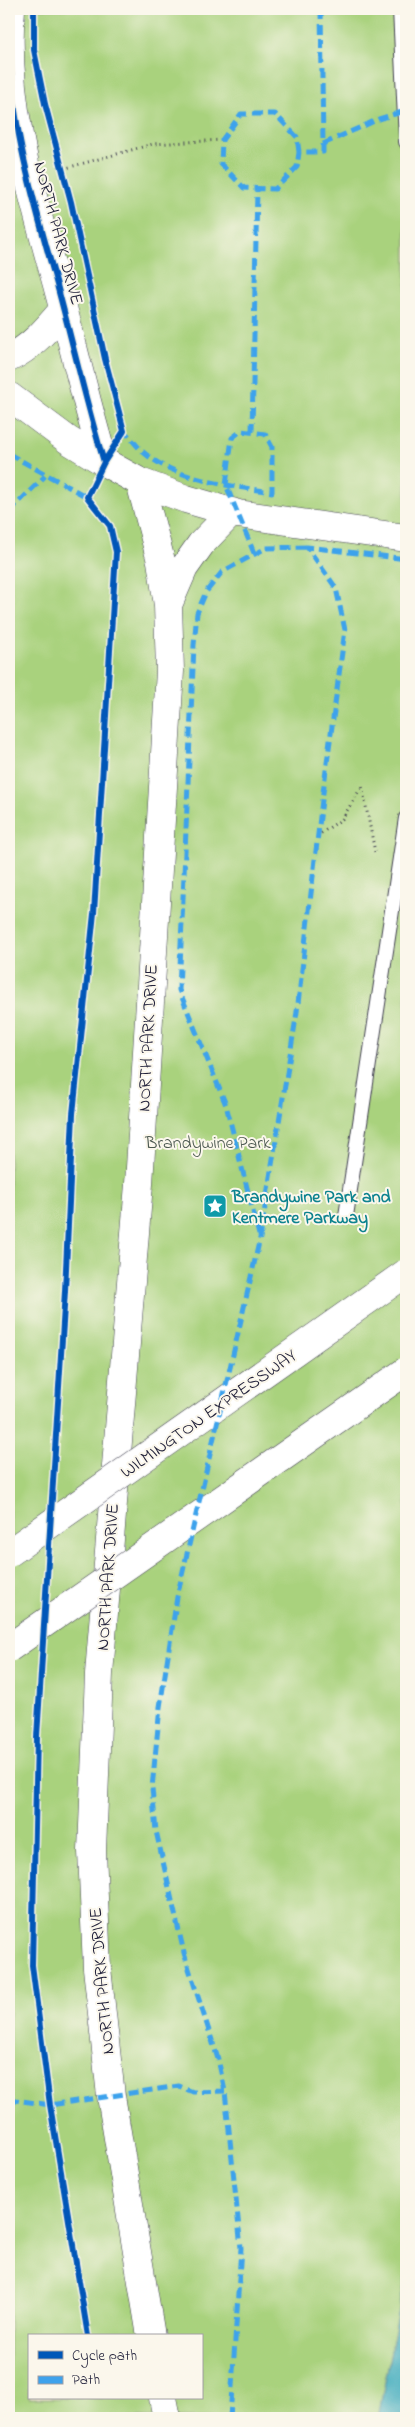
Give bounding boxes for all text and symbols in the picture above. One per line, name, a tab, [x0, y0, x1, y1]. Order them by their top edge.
street label: NORTH PARK DRIVE	[25, 159, 89, 308]
street label: NORTH PARK DRIVE	[132, 964, 166, 1112]
park label: Brandywine Park	[144, 1131, 271, 1157]
place label: Brandywine Park and Kentmere Parkway	[231, 1185, 392, 1233]
place icon: Brandywine Park and Kentmere Parkway	[202, 1193, 228, 1219]
street label: WILMINGTON EXPRESSWAY	[116, 1343, 303, 1486]
street label: NORTH PARK DRIVE	[91, 1503, 127, 1652]
street label: NORTH PARK DRIVE	[84, 1906, 122, 2055]
legend	[28, 2334, 202, 2400]
text: Cycle path	[72, 2345, 137, 2368]
text: Path	[72, 2369, 100, 2391]

